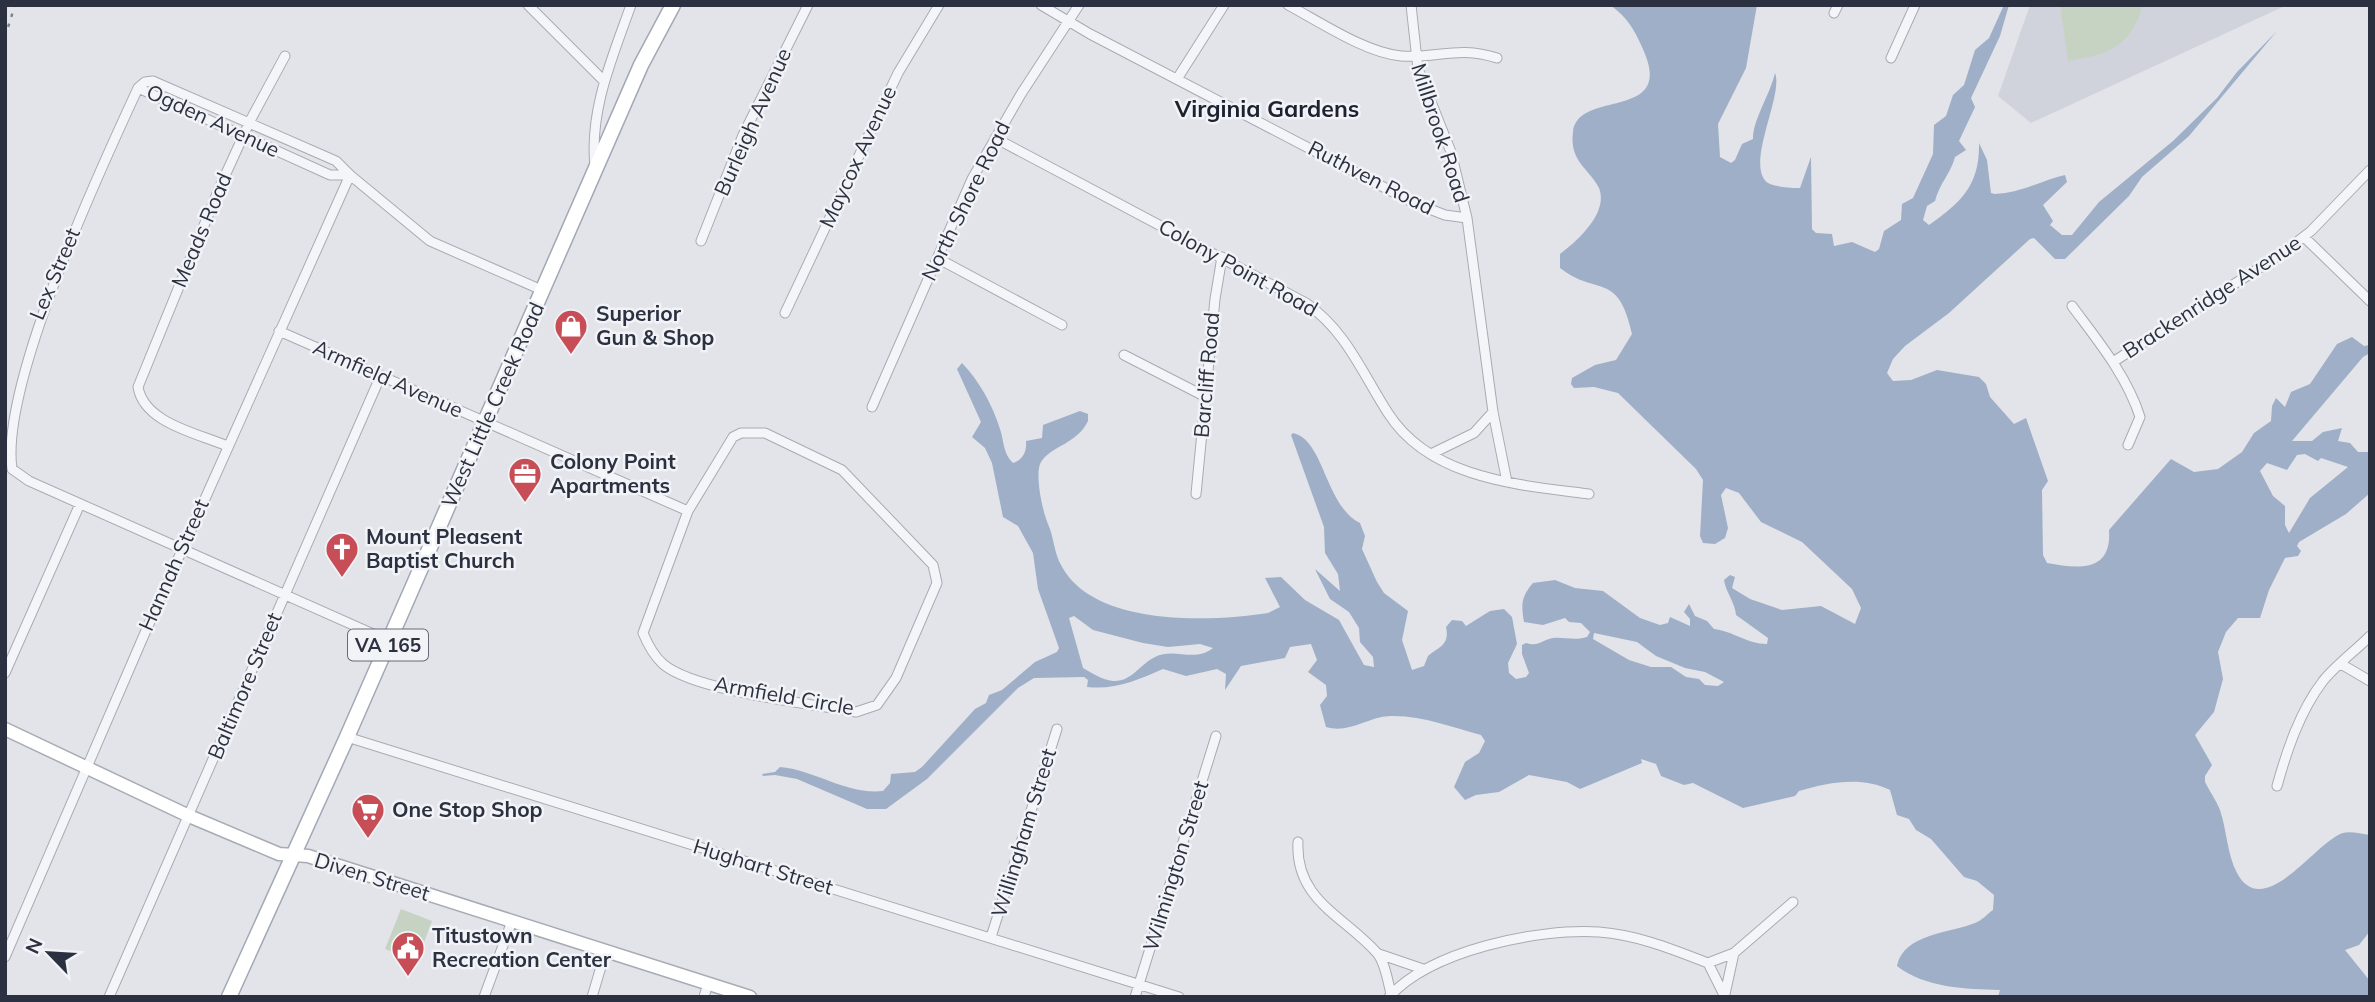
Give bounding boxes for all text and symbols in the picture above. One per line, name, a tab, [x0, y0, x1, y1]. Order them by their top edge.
street label: Burleigh Avenue	[708, 44, 796, 200]
street label: Millbrook Road	[1406, 60, 1476, 206]
street label: Ogden Avenue	[143, 78, 284, 162]
street label: Maycox Avenue	[813, 82, 901, 232]
district label: Virginia Gardens	[1174, 94, 1359, 123]
street label: North Shore Road	[915, 117, 1015, 285]
street label: Ruthven Road	[1304, 134, 1439, 220]
street label: Meads Road	[165, 168, 237, 291]
street label: Colony Point Road	[1154, 213, 1323, 322]
street label: Lex Street	[23, 224, 85, 324]
street label: Brackenridge Avenue	[2118, 229, 2305, 363]
street label: West Little Creek Road	[435, 298, 549, 511]
place label: Superior Gun & Shop	[596, 300, 714, 350]
shop icon: Superior Gun & Shop	[552, 307, 590, 356]
street label: Barcliff Road	[1188, 311, 1224, 439]
street label: Armfield Avenue	[309, 333, 467, 423]
place label: Colony Point Apartments	[550, 448, 676, 498]
office icon: Colony Point Apartments	[506, 455, 544, 504]
street label: Hannah Street	[132, 495, 214, 635]
place label: Mount Pleasent Baptist Church	[366, 523, 522, 573]
church icon: Mount Pleasent Baptist Church	[323, 530, 361, 579]
street label: Baltimore Street	[201, 608, 287, 763]
road number: VA 165	[348, 630, 428, 660]
street label: Armfield Circle	[712, 670, 856, 720]
street label: Willingham Street	[985, 745, 1061, 920]
street label: Wilmington Street	[1137, 777, 1213, 954]
supermarket icon: One Stop Shop	[349, 791, 387, 840]
place label: One Stop Shop	[392, 796, 543, 822]
street label: Hughart Street	[690, 832, 836, 900]
street label: Diven Street	[312, 846, 433, 906]
north arrow	[14, 918, 84, 988]
place label: Titustown Recreation Center	[432, 922, 612, 972]
public building icon: Titustown Recreation Center	[389, 929, 427, 978]
text: N	[20, 934, 48, 957]

